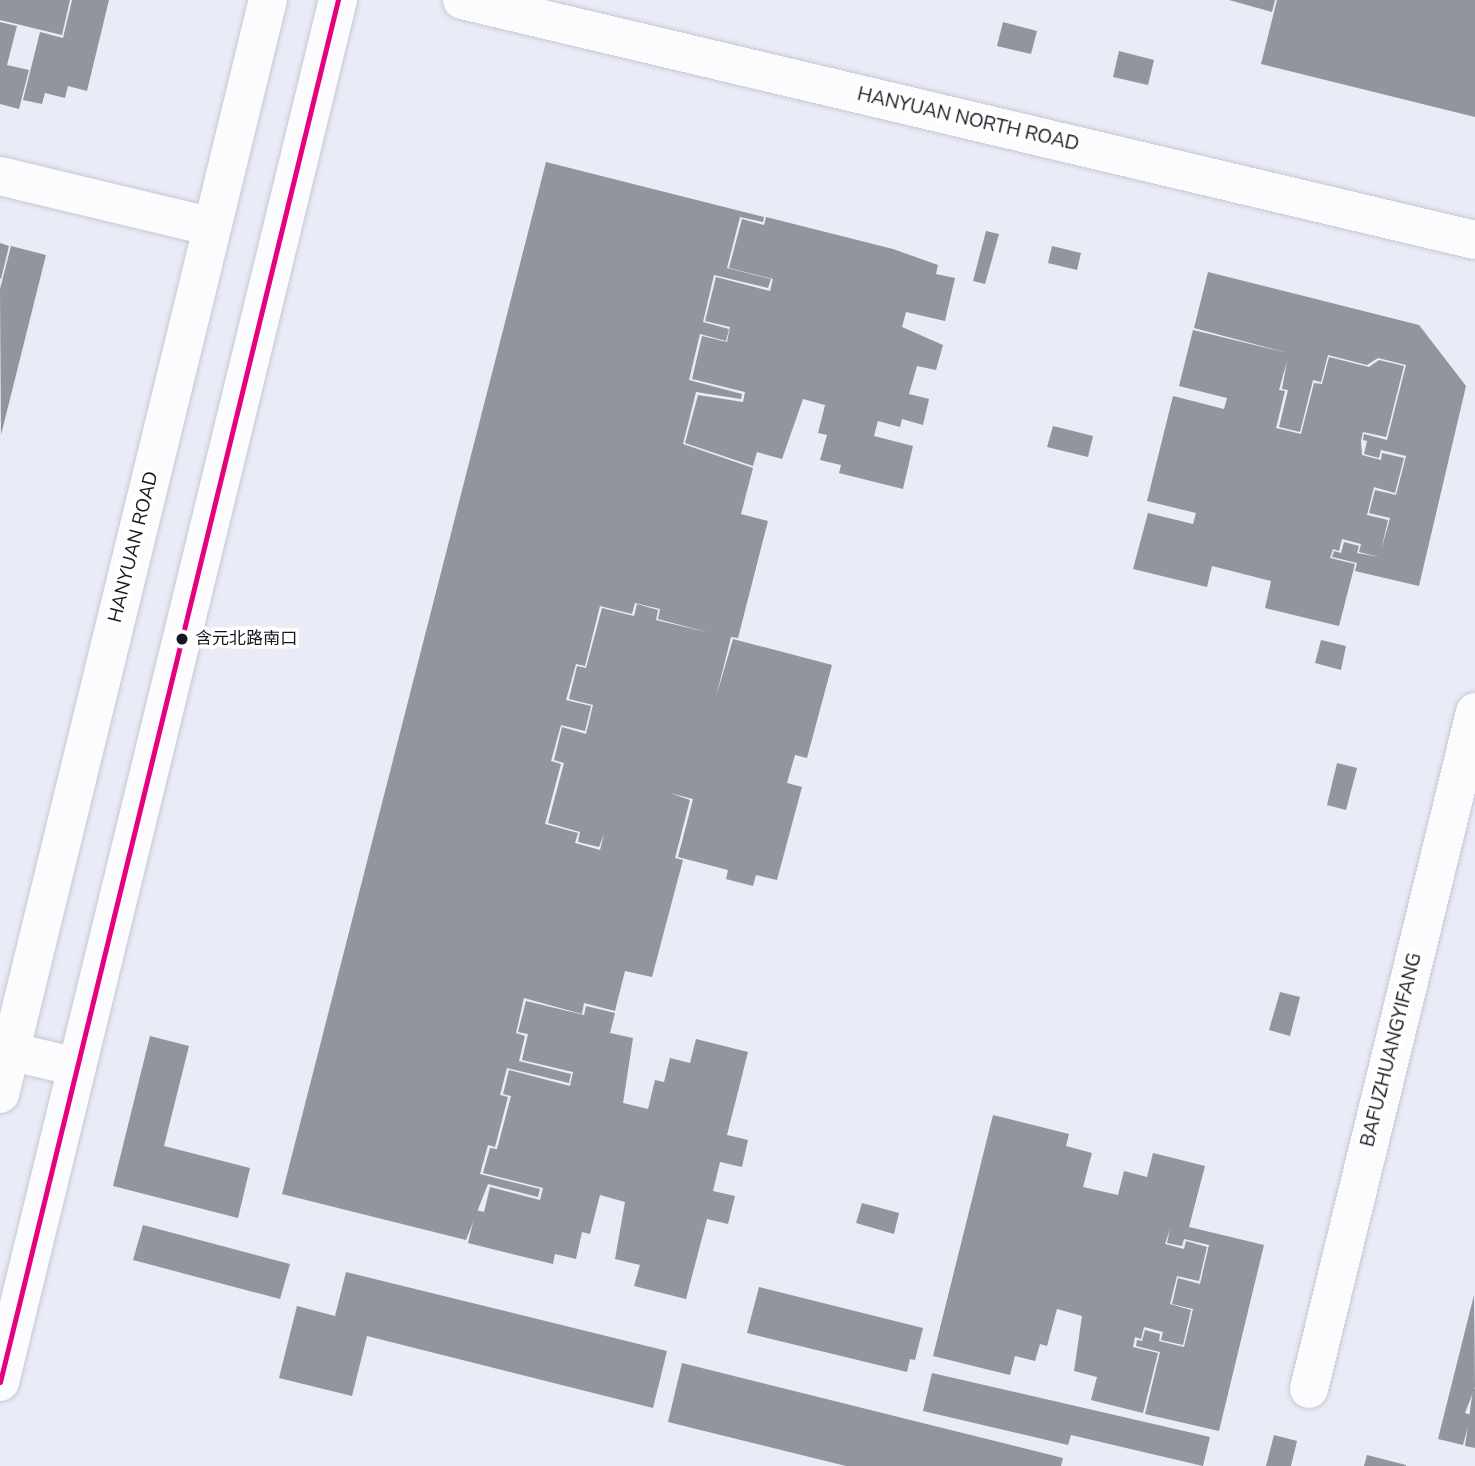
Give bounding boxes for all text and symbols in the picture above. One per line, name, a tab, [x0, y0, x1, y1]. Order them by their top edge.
street label: HANYUAN NORTH ROAD	[855, 83, 1081, 157]
street label: HANYUAN ROAD	[104, 469, 164, 625]
place label: 含元北路南口	[195, 629, 297, 649]
marker: 含元北路南口	[175, 632, 189, 646]
street label: BAFUZHUANGYIFANG	[1357, 951, 1427, 1149]

